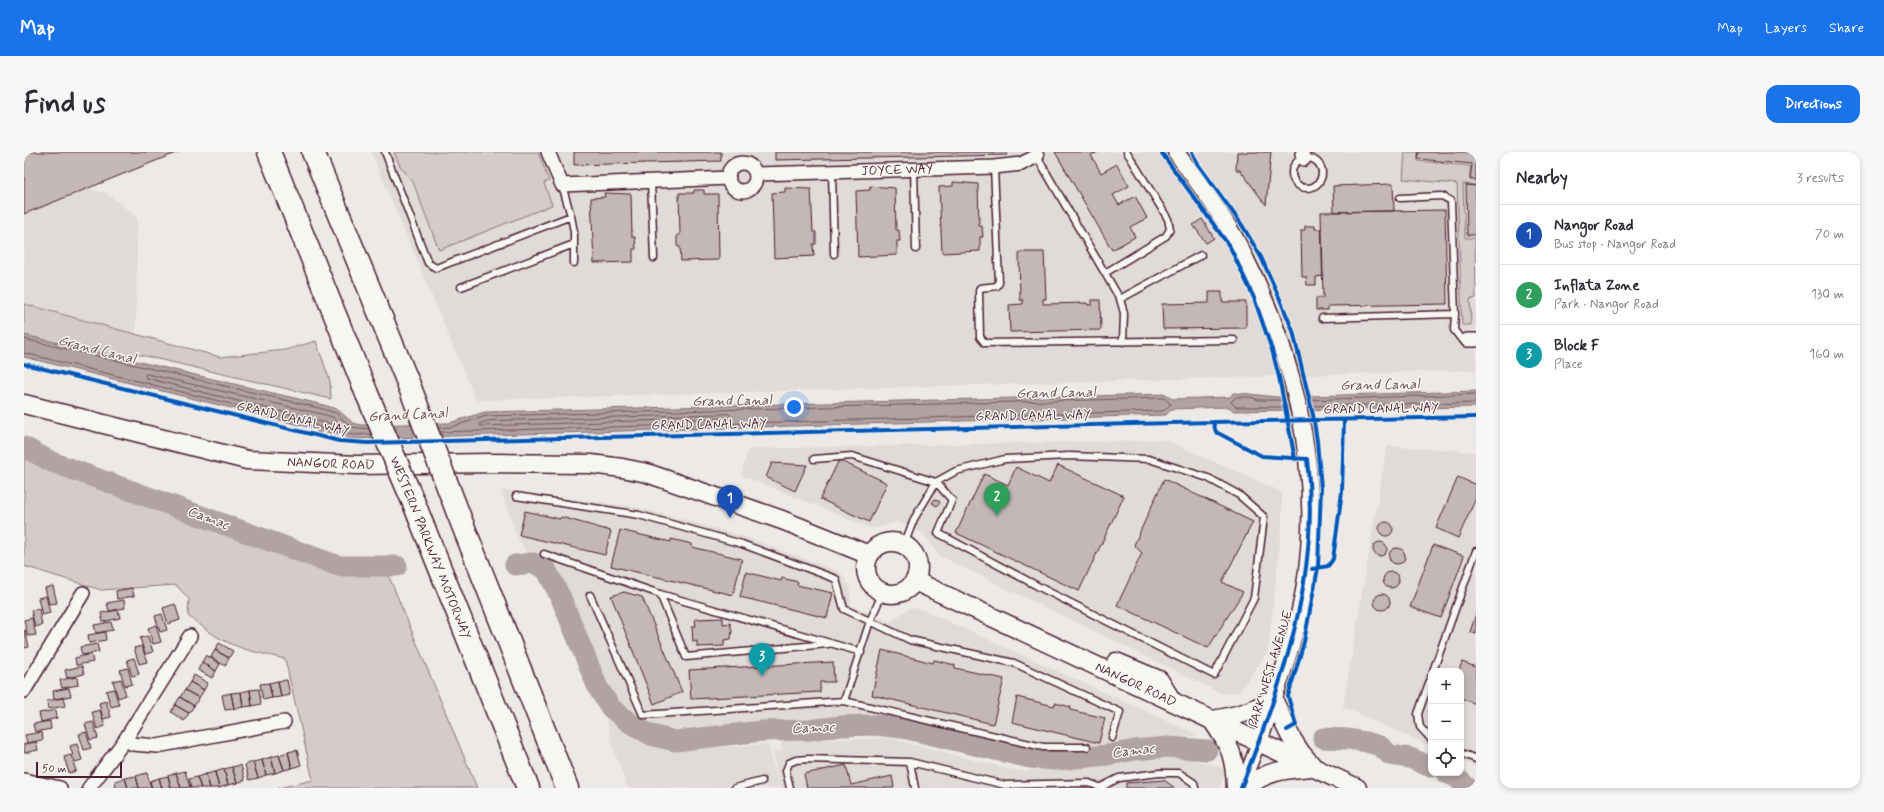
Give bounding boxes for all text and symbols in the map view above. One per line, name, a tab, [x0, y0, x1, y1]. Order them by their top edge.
text: Map	[20, 16, 55, 41]
text: Map	[1717, 19, 1743, 37]
text: Layers	[1765, 19, 1807, 37]
text: Share	[1829, 19, 1864, 37]
button: Directions	[1766, 85, 1860, 123]
text: Find us	[24, 86, 105, 123]
street label: JOYCE WAY	[861, 160, 933, 179]
text: Nearby	[1516, 167, 1568, 189]
text: 3 results	[1797, 170, 1844, 187]
text: Nangor Road	[1554, 216, 1634, 236]
text: 1	[1526, 226, 1532, 243]
text: 70 m	[1815, 226, 1844, 243]
text: Bus stop · Nangor Road	[1554, 236, 1676, 253]
text: Inflata Zone	[1554, 276, 1640, 296]
text: 2	[1526, 286, 1532, 303]
text: 130 m	[1811, 286, 1844, 303]
text: Park · Nangor Road	[1554, 296, 1659, 313]
water label: Grand Canal	[56, 332, 139, 369]
text: Block F	[1554, 336, 1600, 356]
text: 3	[1526, 346, 1532, 363]
text: 160 m	[1809, 346, 1844, 363]
text: Place	[1554, 356, 1583, 373]
water label: Grand Canal	[1340, 375, 1422, 395]
water label: Grand Canal	[1016, 383, 1098, 403]
water label: Grand Canal	[692, 391, 774, 411]
your location	[784, 397, 804, 417]
street label: GRAND CANAL WAY	[235, 398, 351, 440]
street label: GRAND CANAL WAY	[1323, 399, 1439, 419]
water label: Grand Canal	[368, 404, 450, 426]
street label: GRAND CANAL WAY	[975, 406, 1091, 426]
street label: GRAND CANAL WAY	[651, 415, 767, 435]
street label: NANGOR ROAD	[287, 453, 375, 474]
street label: WESTERN PARKWAY MOTORWAY	[385, 454, 475, 642]
pin: 2	[984, 483, 1010, 516]
pin: 1	[717, 485, 743, 518]
water label: Camac	[185, 502, 233, 534]
street label: PARK WEST AVENUE	[1245, 608, 1297, 730]
pin: 3	[749, 643, 775, 676]
street label: NANGOR ROAD	[1093, 658, 1179, 711]
map controls	[1428, 668, 1464, 776]
button: +	[1428, 668, 1464, 704]
button: −	[1428, 704, 1464, 740]
water label: Camac	[791, 718, 836, 738]
water label: Camac	[1111, 739, 1157, 763]
button: locate	[1428, 740, 1464, 776]
scale bar	[36, 760, 122, 779]
text: 50 m	[42, 762, 67, 776]

